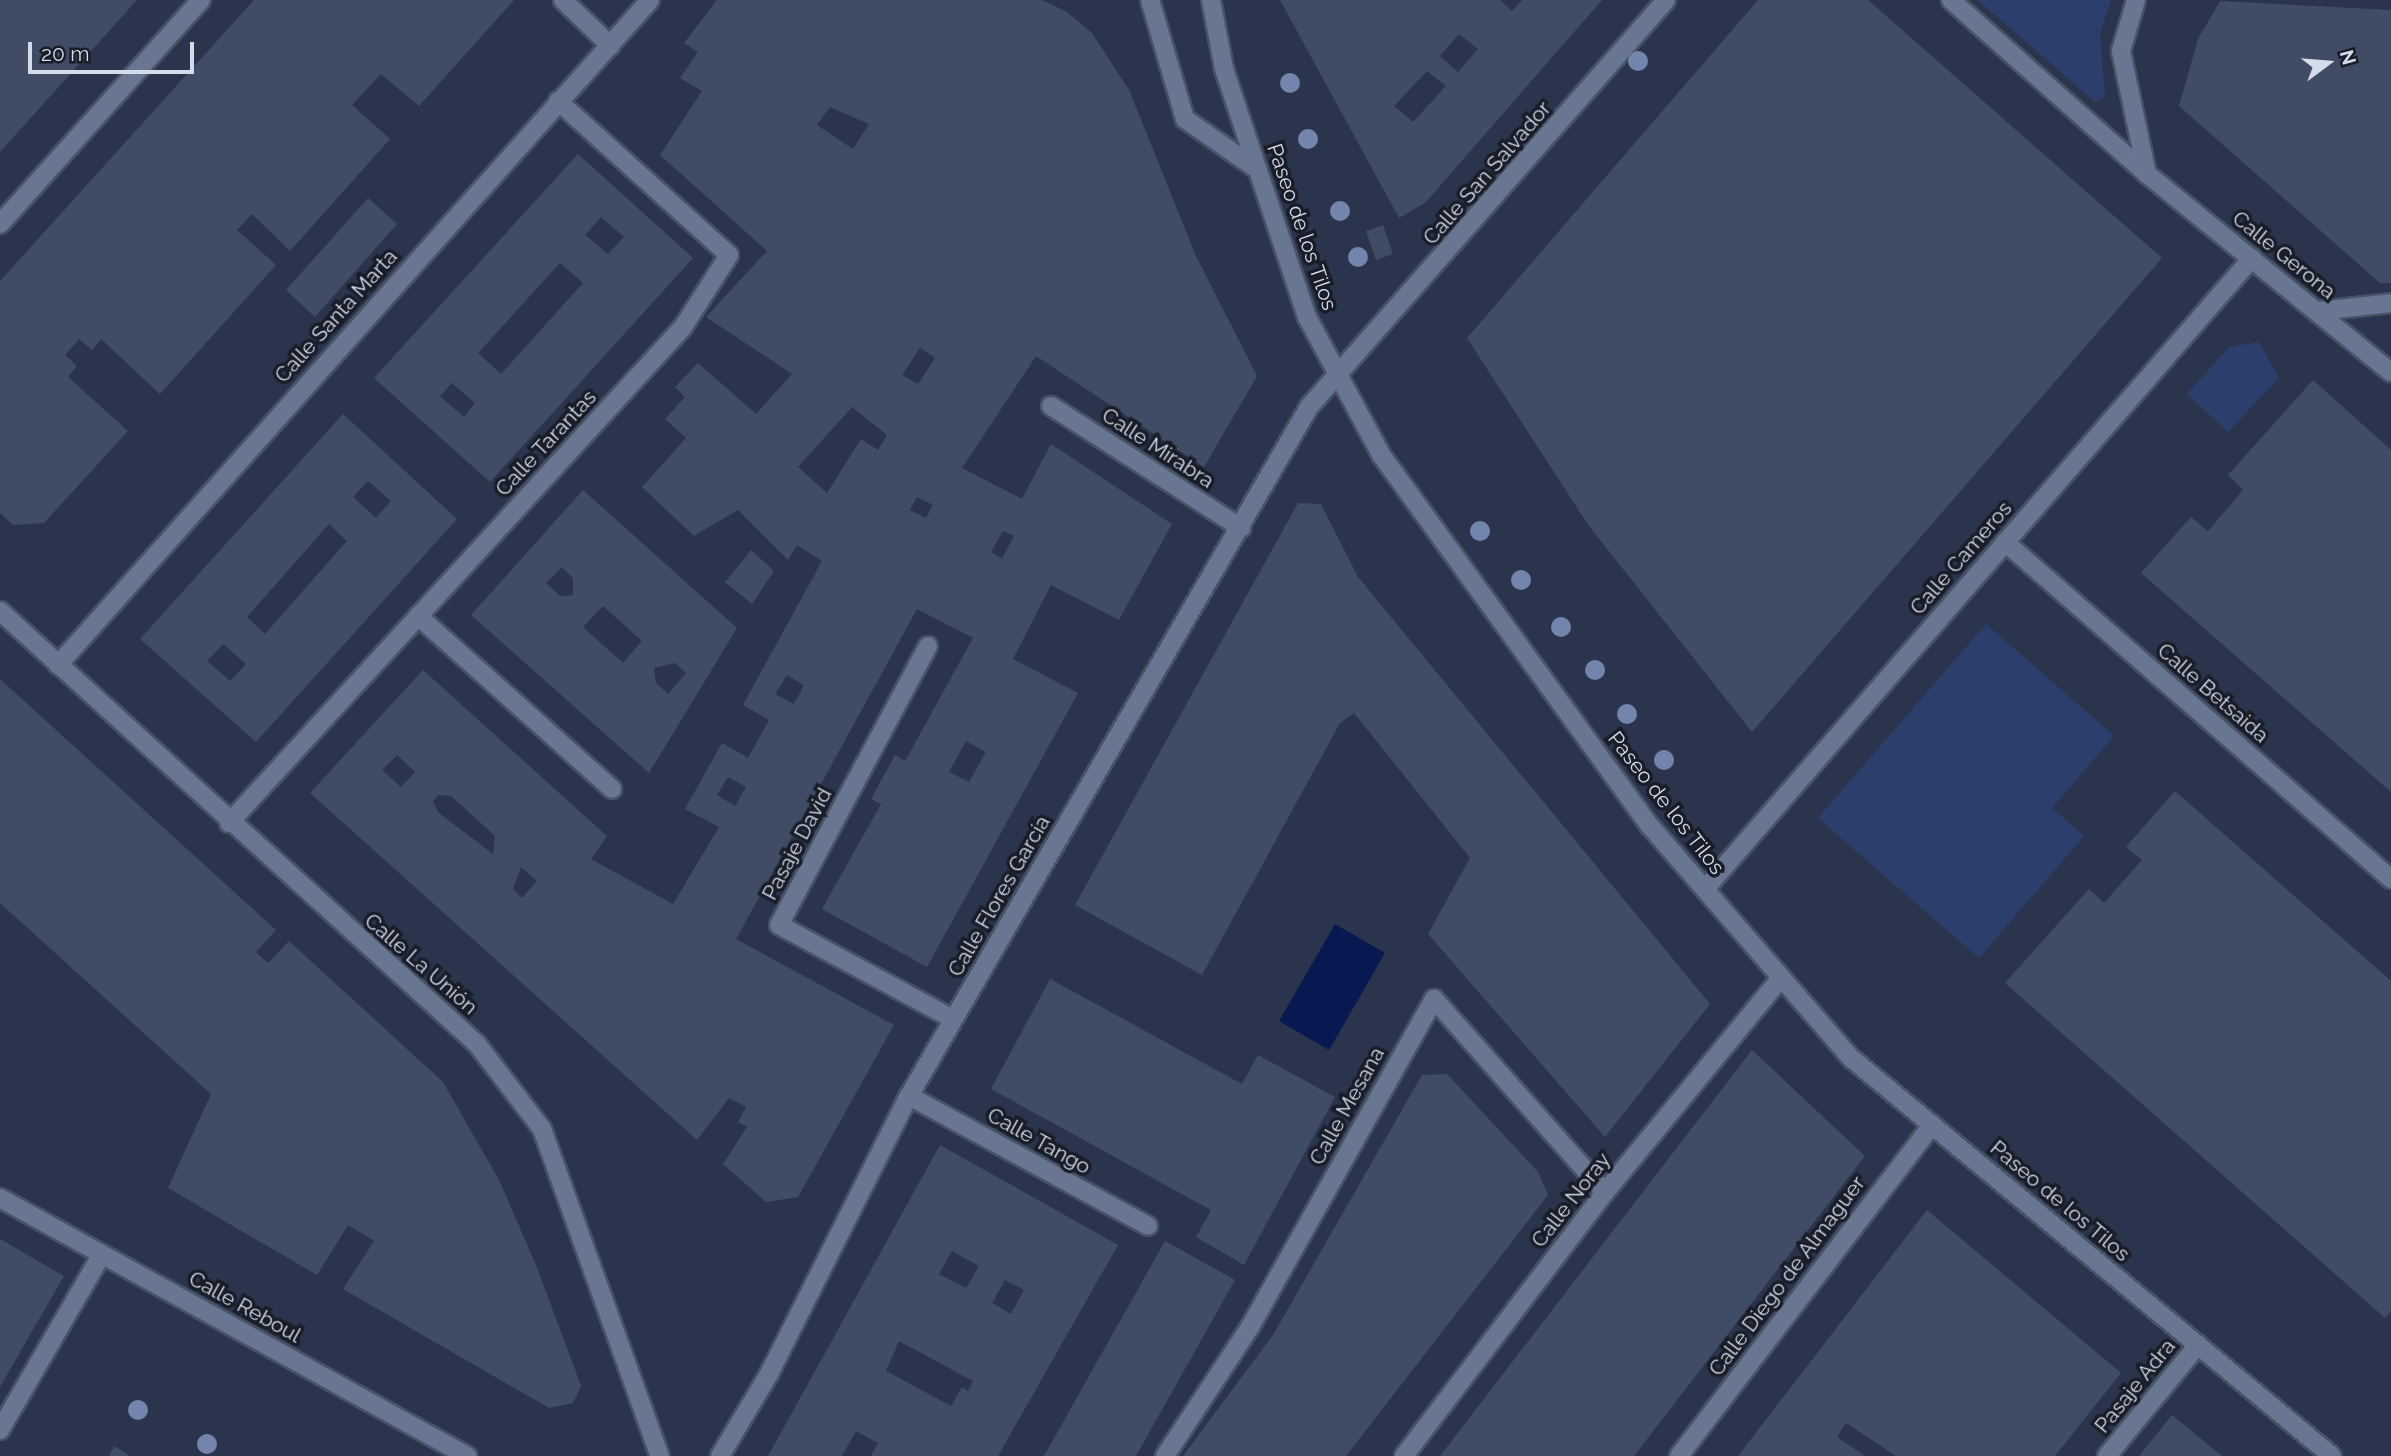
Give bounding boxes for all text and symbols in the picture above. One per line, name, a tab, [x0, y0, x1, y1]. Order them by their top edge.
scale bar	[32, 28, 198, 72]
north arrow	[2293, 28, 2363, 98]
text: 20 m	[41, 41, 89, 66]
text: N	[2336, 47, 2361, 67]
street label: Calle San Salvador	[1418, 96, 1556, 250]
street label: Paseo de los Tilos	[1262, 140, 1342, 314]
street label: Calle Gerona	[2227, 206, 2341, 304]
street label: Calle Santa Marta	[270, 244, 402, 388]
street label: Calle Tarantas	[490, 384, 602, 502]
street label: Calle Mirabra	[1097, 402, 1219, 494]
street label: Calle Cameros	[1905, 496, 2017, 620]
street label: Calle Betsaida	[2152, 638, 2274, 748]
street label: Paseo de los Tilos	[1602, 726, 1730, 880]
street label: Pasaje David	[757, 784, 837, 904]
street label: Calle Flores García	[943, 811, 1055, 981]
street label: Calle La Unión	[359, 908, 483, 1020]
street label: Calle Mesana	[1304, 1043, 1390, 1169]
street label: Calle Tango	[983, 1102, 1095, 1180]
street label: Paseo de los Tilos	[1985, 1135, 2135, 1267]
street label: Calle Noray	[1526, 1148, 1616, 1252]
street label: Calle Diego de Almaguer	[1703, 1171, 1871, 1381]
street label: Calle Reboul	[185, 1266, 305, 1348]
street label: Pasaje Adra	[2089, 1334, 2181, 1438]

